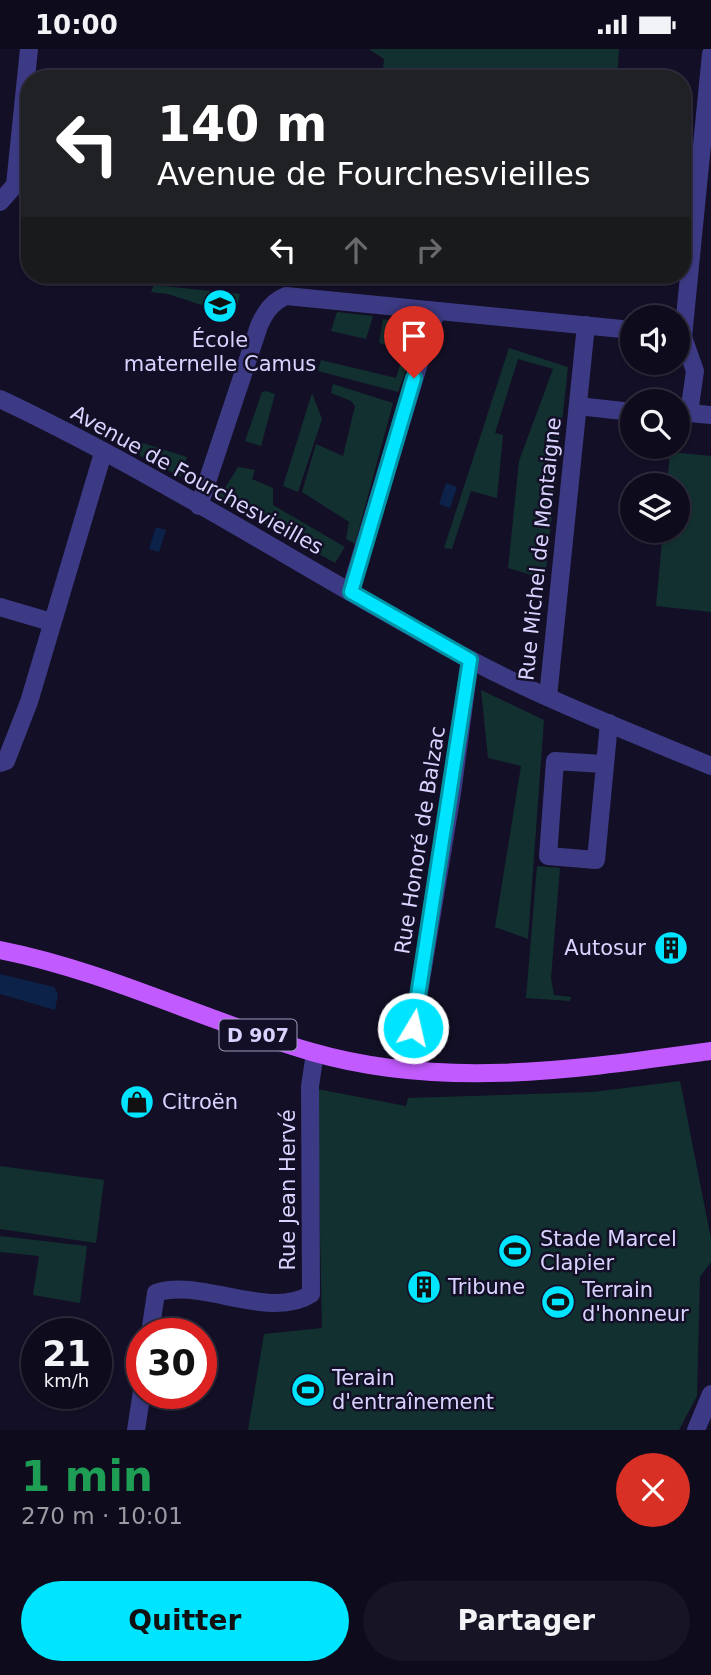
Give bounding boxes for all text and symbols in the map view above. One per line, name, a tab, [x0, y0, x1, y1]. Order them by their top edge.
text: 10:00	[35, 10, 118, 40]
text: 140 m	[157, 96, 327, 153]
icon: left	[42, 98, 133, 189]
text: Avenue de Fourchesvieilles	[157, 155, 591, 193]
icon: left	[264, 231, 302, 269]
icon: ahead	[337, 231, 375, 269]
icon: right	[410, 231, 448, 269]
school or university icon: École maternelle Camus	[201, 287, 239, 325]
map controls	[620, 305, 690, 543]
button: sound	[620, 305, 690, 375]
pin	[384, 306, 444, 378]
icon: arrive	[395, 317, 433, 355]
place label: École maternelle Camus	[124, 327, 316, 376]
button: search	[620, 389, 690, 459]
street label: Avenue de Fourchesvieilles	[67, 401, 327, 559]
street label: Rue Michel de Montaigne	[514, 416, 566, 682]
button: layers	[620, 473, 690, 543]
street label: Rue Honoré de Balzac	[390, 724, 450, 956]
building icon: Autosur	[652, 929, 690, 967]
place label: Autosur	[564, 936, 646, 960]
position arrow	[376, 991, 450, 1065]
road number: D 907	[219, 1019, 296, 1051]
shop icon: Citroën	[118, 1083, 156, 1121]
place label: Citroën	[162, 1090, 238, 1114]
street label: Rue Jean Hervé	[276, 1109, 300, 1271]
place label: Stade Marcel Clapier	[540, 1227, 677, 1275]
sports icon: Stade Marcel Clapier	[496, 1232, 534, 1270]
building icon: Tribune	[405, 1268, 443, 1306]
place label: Tribune	[447, 1275, 525, 1299]
place label: Terrain d'honneur	[581, 1278, 689, 1326]
sports icon: Terrain d'honneur	[539, 1283, 577, 1321]
speed limit sign: 30	[126, 1318, 217, 1409]
text: 21	[42, 1334, 91, 1374]
place label: Terain d'entraînement	[331, 1366, 494, 1414]
text: km/h	[44, 1370, 89, 1391]
sports icon: Terain d'entraînement	[289, 1371, 327, 1409]
text: 1 min	[21, 1452, 153, 1501]
button: close	[616, 1453, 690, 1527]
text: 270 m · 10:01	[21, 1503, 183, 1529]
button: Quitter	[21, 1581, 349, 1661]
button: Partager	[363, 1581, 690, 1661]

